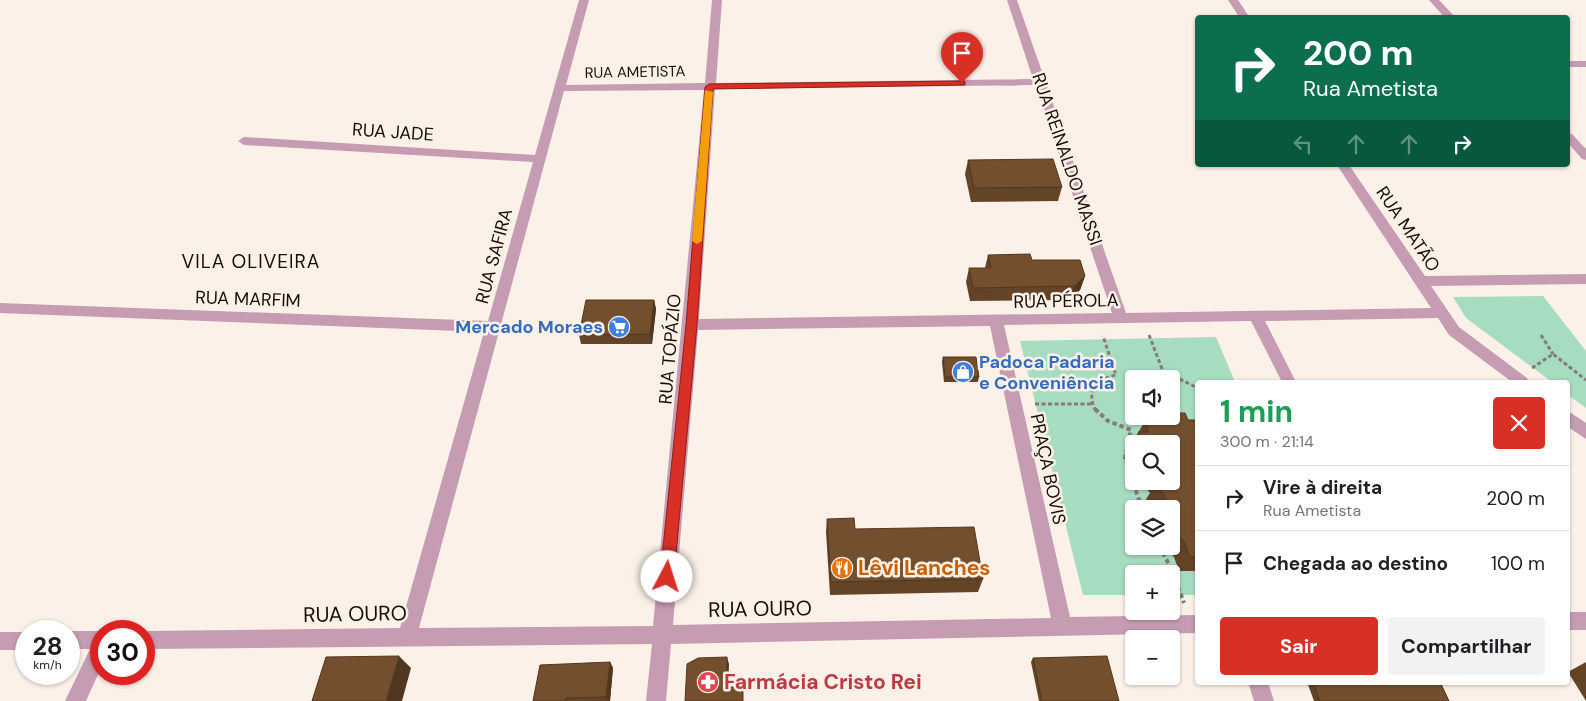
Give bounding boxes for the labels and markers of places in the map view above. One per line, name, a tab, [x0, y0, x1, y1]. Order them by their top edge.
pin	[941, 32, 983, 83]
place label: Mercado Moraes	[455, 315, 603, 339]
supermarket icon: Mercado Moraes	[607, 315, 631, 339]
place label: Padoca Padaria e Conveniência	[979, 350, 1115, 395]
shop icon: Padoca Padaria e Conveniência	[951, 360, 975, 384]
place label: Lêvi Lanches	[858, 554, 991, 582]
restaurant icon: Lêvi Lanches	[830, 556, 854, 580]
place label: Farmácia Cristo Rei	[724, 668, 922, 696]
pharmacy icon: Farmácia Cristo Rei	[696, 670, 720, 694]

